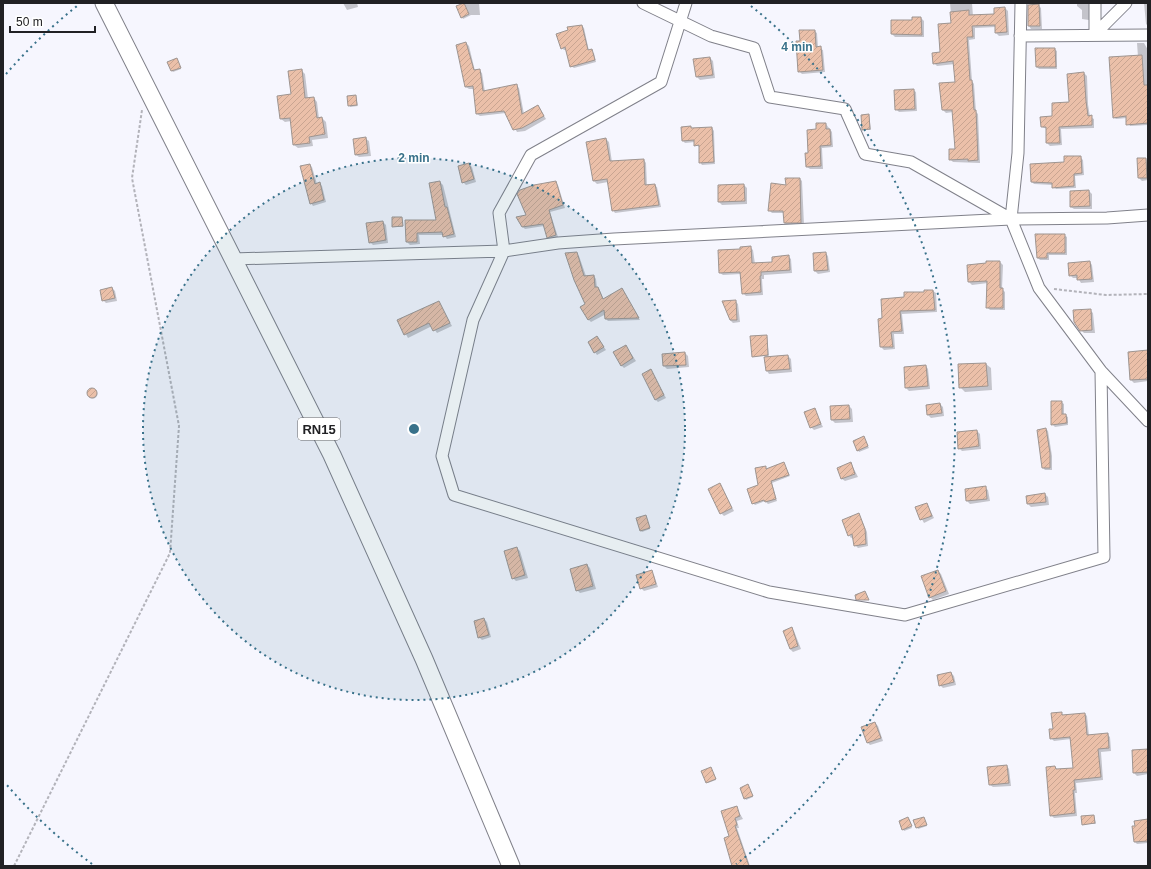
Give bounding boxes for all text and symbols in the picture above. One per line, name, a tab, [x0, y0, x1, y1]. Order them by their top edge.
scale bar	[10, 8, 95, 34]
text: 50 m	[16, 15, 43, 29]
text: 4 min	[781, 40, 813, 54]
text: 2 min	[398, 151, 430, 165]
road number: RN15	[298, 418, 340, 440]
centre of rings	[407, 422, 421, 436]

